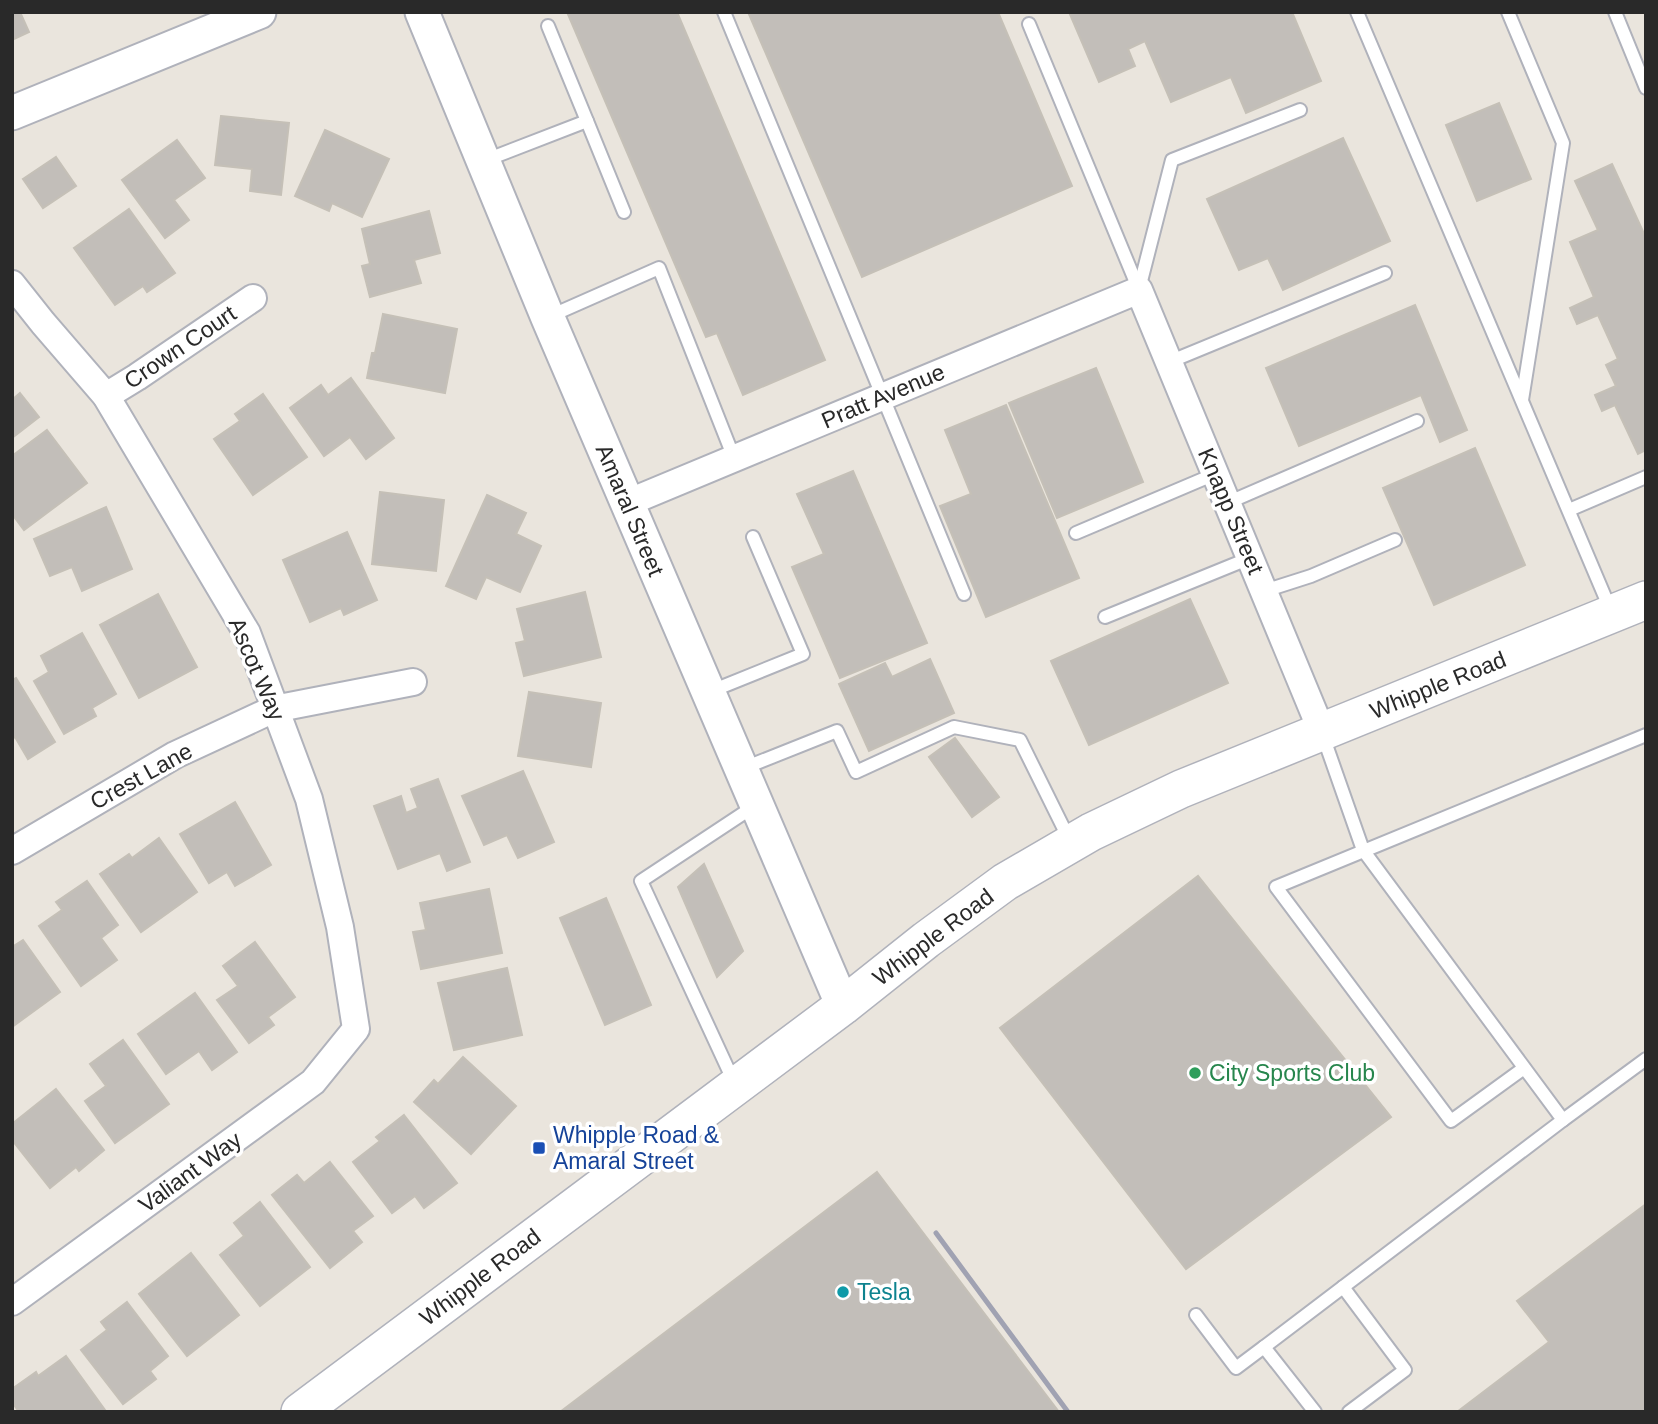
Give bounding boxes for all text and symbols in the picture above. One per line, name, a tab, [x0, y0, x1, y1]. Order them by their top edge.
street label: Crown Court	[119, 300, 241, 394]
street label: Pratt Avenue	[817, 358, 949, 434]
street label: Amaral Street	[591, 440, 670, 580]
street label: Knapp Street	[1193, 444, 1269, 578]
street label: Ascot Way	[224, 614, 290, 725]
street label: Whipple Road	[1366, 646, 1510, 724]
street label: Crest Lane	[85, 737, 197, 815]
street label: Whipple Road	[867, 883, 999, 991]
place label: City Sports Club	[1209, 1060, 1375, 1086]
marker: City Sports Club	[1187, 1065, 1203, 1081]
place label: Whipple Road & Amaral Street	[553, 1122, 719, 1174]
street label: Valiant Way	[134, 1126, 247, 1218]
marker: Whipple Road & Amaral Street	[531, 1140, 547, 1156]
street label: Whipple Road	[414, 1223, 546, 1331]
place label: Tesla	[857, 1279, 911, 1305]
marker: Tesla	[835, 1284, 851, 1300]

